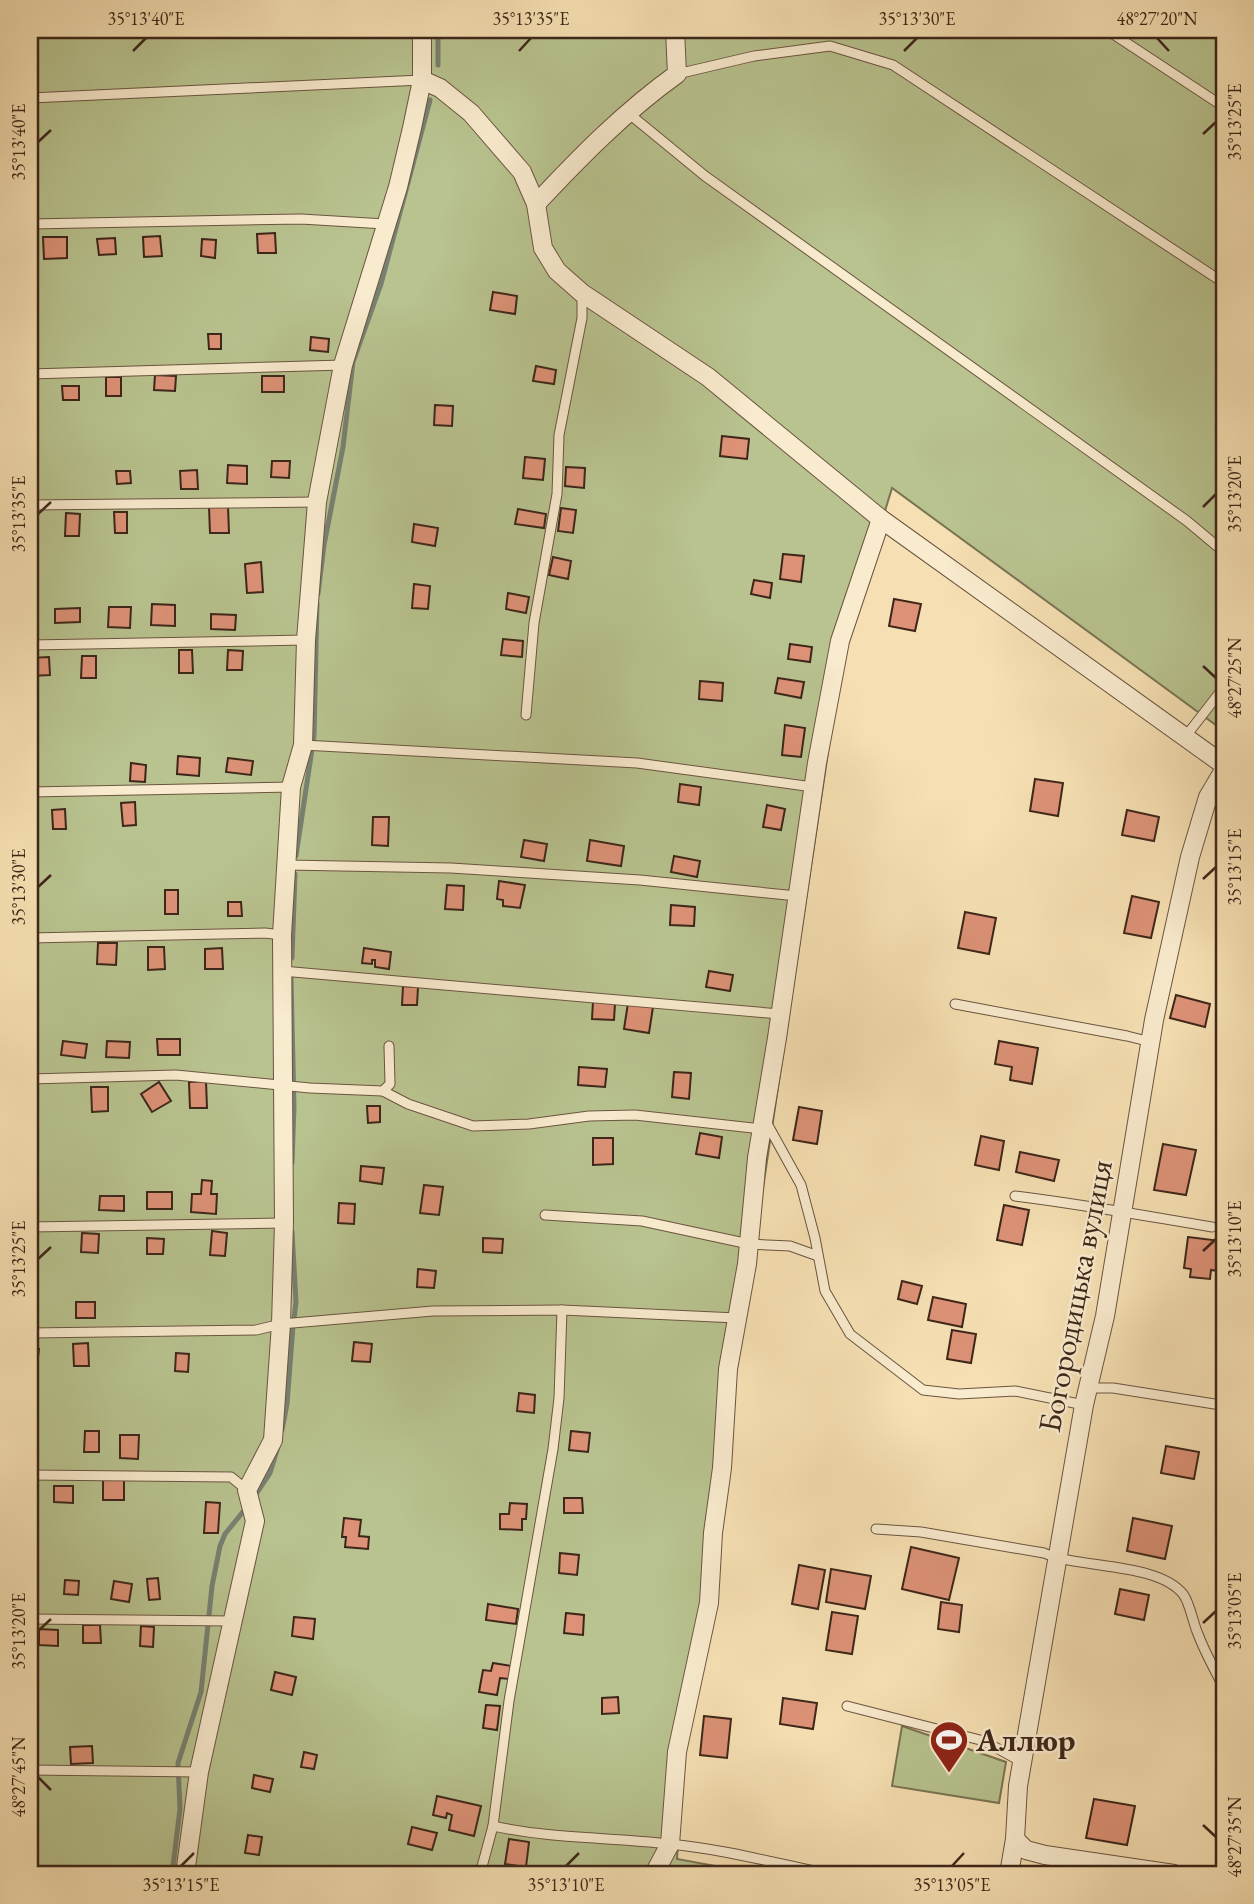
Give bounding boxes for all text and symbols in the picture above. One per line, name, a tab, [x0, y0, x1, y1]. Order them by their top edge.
text: 35°13'40"E	[108, 7, 184, 30]
text: 35°13'35"E	[493, 7, 569, 30]
text: 35°13'30"E	[879, 7, 955, 30]
text: 48°27'20"N	[1117, 7, 1198, 30]
text: 35°13'25"E	[1223, 84, 1246, 160]
text: 35°13'40"E	[7, 104, 30, 180]
text: 35°13'20"E	[1223, 456, 1246, 532]
text: 35°13'35"E	[7, 476, 30, 552]
text: 48°27'25"N	[1223, 637, 1246, 718]
text: 35°13'15"E	[1223, 829, 1246, 905]
text: 35°13'30"E	[7, 849, 30, 925]
street label: Богородицька вулиця	[1028, 1156, 1122, 1436]
text: 35°13'10"E	[1223, 1201, 1246, 1277]
text: 35°13'25"E	[7, 1221, 30, 1297]
text: 35°13'05"E	[1223, 1573, 1246, 1649]
text: 35°13'20"E	[7, 1593, 30, 1669]
sports icon: Аллюр	[928, 1719, 970, 1774]
place label: Аллюр	[975, 1719, 1075, 1761]
text: 48°27'45"N	[7, 1736, 30, 1817]
text: 48°27'35"N	[1223, 1796, 1246, 1877]
text: 35°13'15"E	[143, 1873, 219, 1896]
text: 35°13'10"E	[528, 1873, 604, 1896]
text: 35°13'05"E	[914, 1873, 990, 1896]

